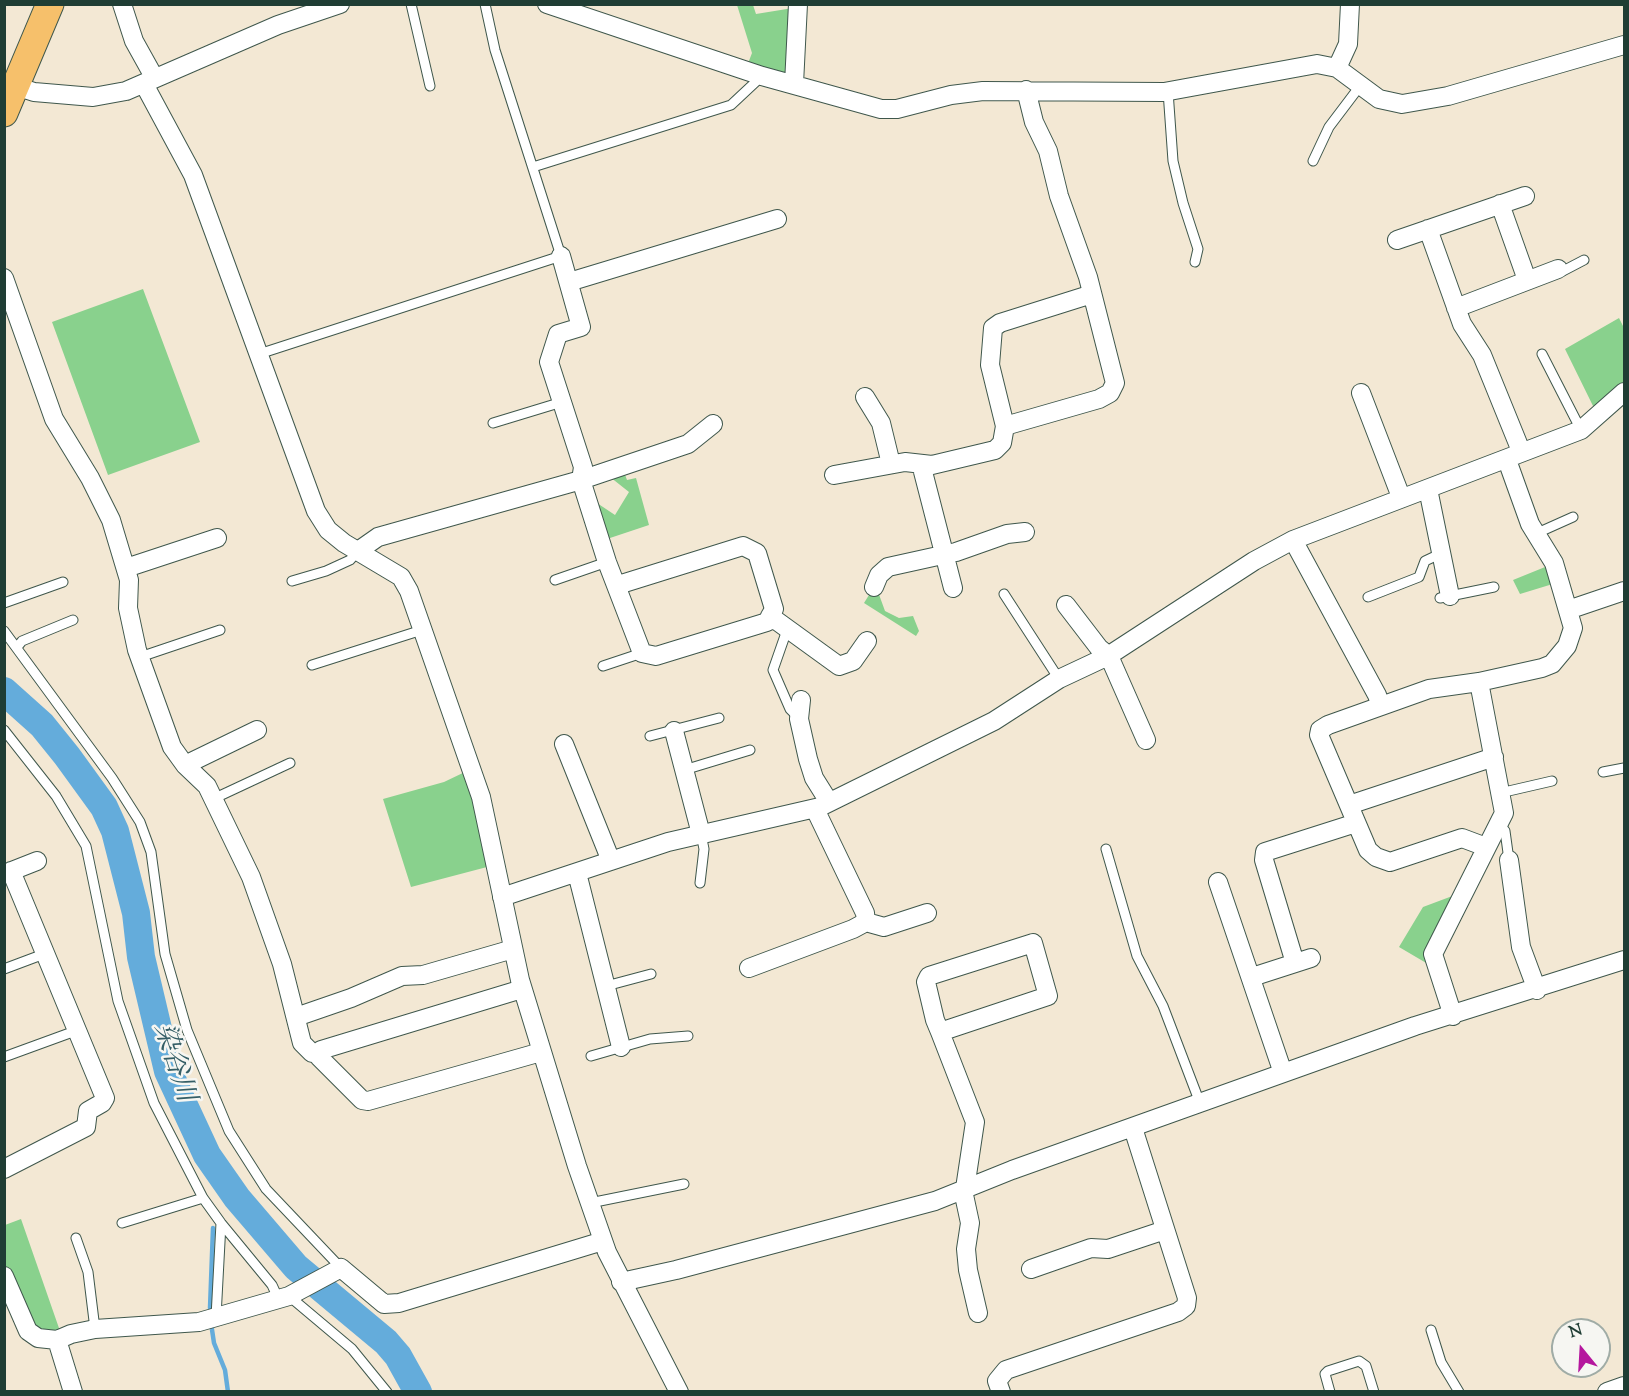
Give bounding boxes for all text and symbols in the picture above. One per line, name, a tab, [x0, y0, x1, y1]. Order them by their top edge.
water label: 染谷川	[144, 1019, 200, 1107]
north arrow	[1551, 1318, 1611, 1378]
text: N	[1566, 1319, 1586, 1345]

